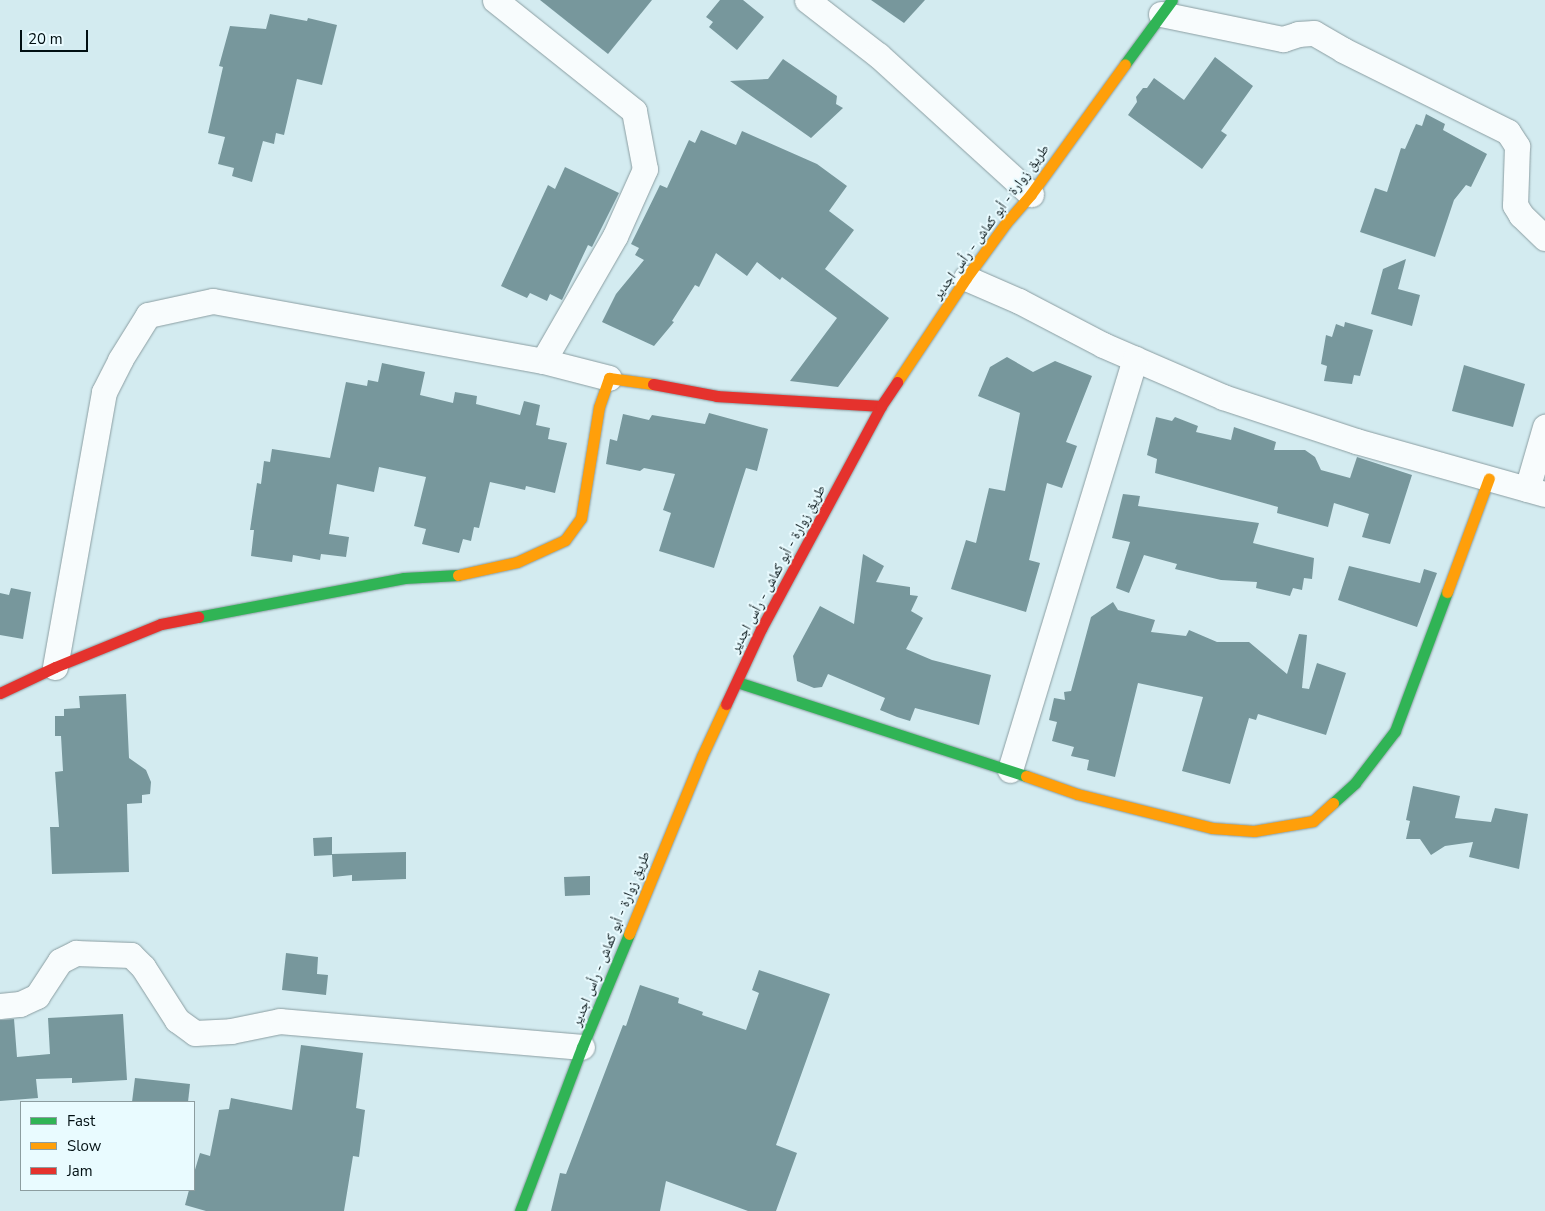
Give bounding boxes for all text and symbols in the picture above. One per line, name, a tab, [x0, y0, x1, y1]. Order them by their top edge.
scale bar	[22, 20, 90, 52]
text: 20 m	[28, 29, 63, 49]
street label: طريق زوارة - أبو كماش - رأس اجدير	[929, 141, 1053, 303]
street label: طريق زوارة - أبو كماش - رأس اجدير	[727, 482, 829, 656]
street label: طريق زوارة - أبو كماش - رأس اجدير	[568, 849, 654, 1029]
legend	[20, 1101, 195, 1191]
text: Fast	[67, 1111, 95, 1131]
text: Slow	[67, 1136, 101, 1156]
text: Jam	[67, 1161, 93, 1181]

